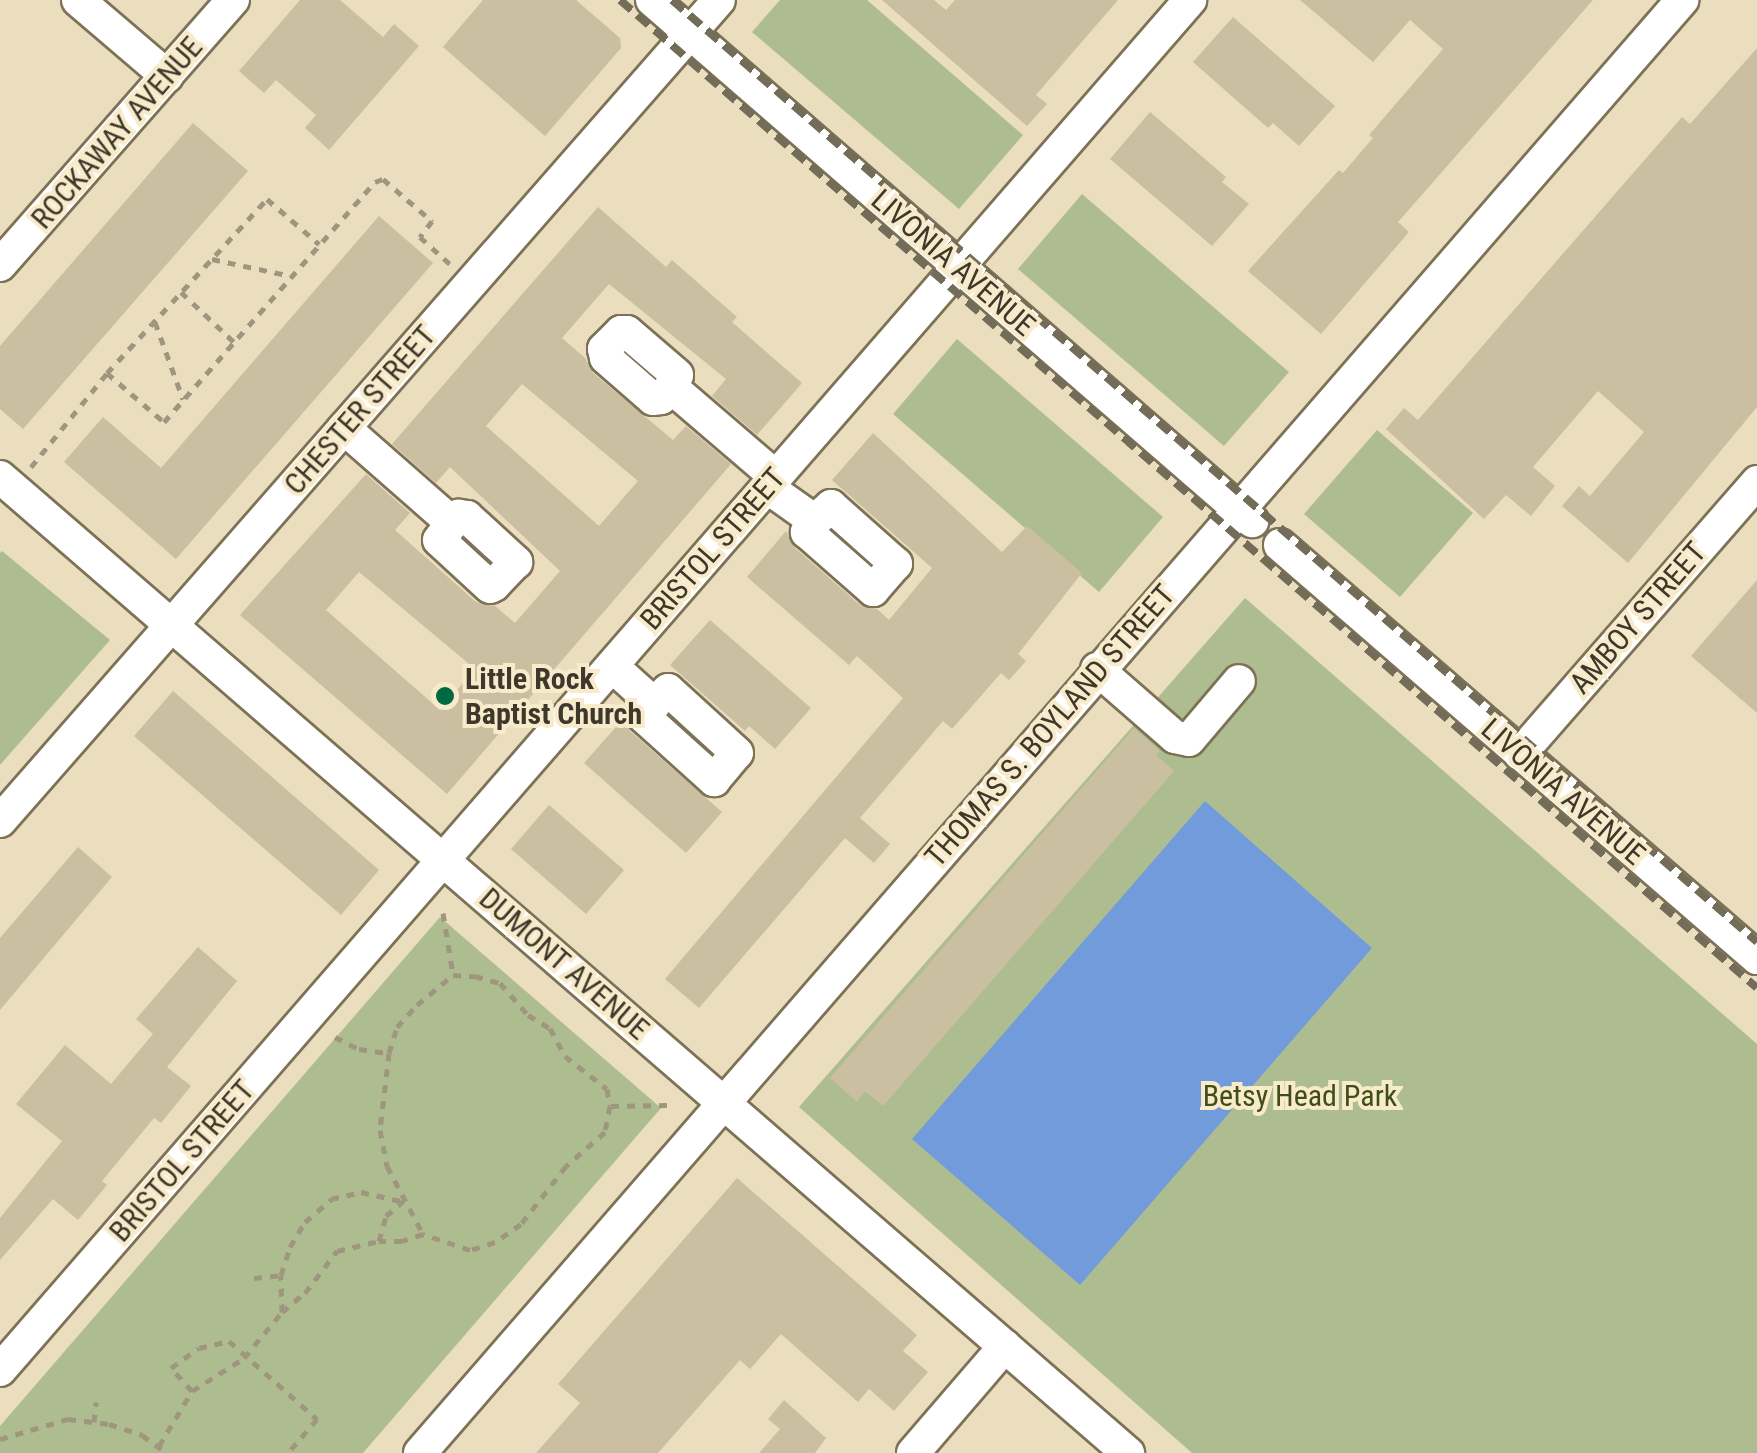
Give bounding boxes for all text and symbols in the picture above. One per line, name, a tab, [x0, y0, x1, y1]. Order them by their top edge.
street label: ROCKAWAY AVENUE	[24, 30, 210, 236]
street label: LIVONIA AVENUE	[864, 182, 1042, 344]
street label: CHESTER STREET	[277, 318, 443, 502]
street label: BRISTOL STREET	[633, 461, 793, 637]
street label: AMBOY STREET	[1562, 535, 1714, 701]
street label: THOMAS S. BOYLAND STREET	[918, 578, 1182, 874]
place label: Little Rock Baptist Church	[465, 661, 642, 732]
marker: Little Rock Baptist Church	[434, 685, 456, 707]
street label: LIVONIA AVENUE	[1474, 711, 1652, 873]
street label: DUMONT AVENUE	[472, 880, 656, 1048]
street label: BRISTOL STREET	[102, 1073, 262, 1249]
park label: Betsy Head Park	[1203, 1078, 1397, 1114]

